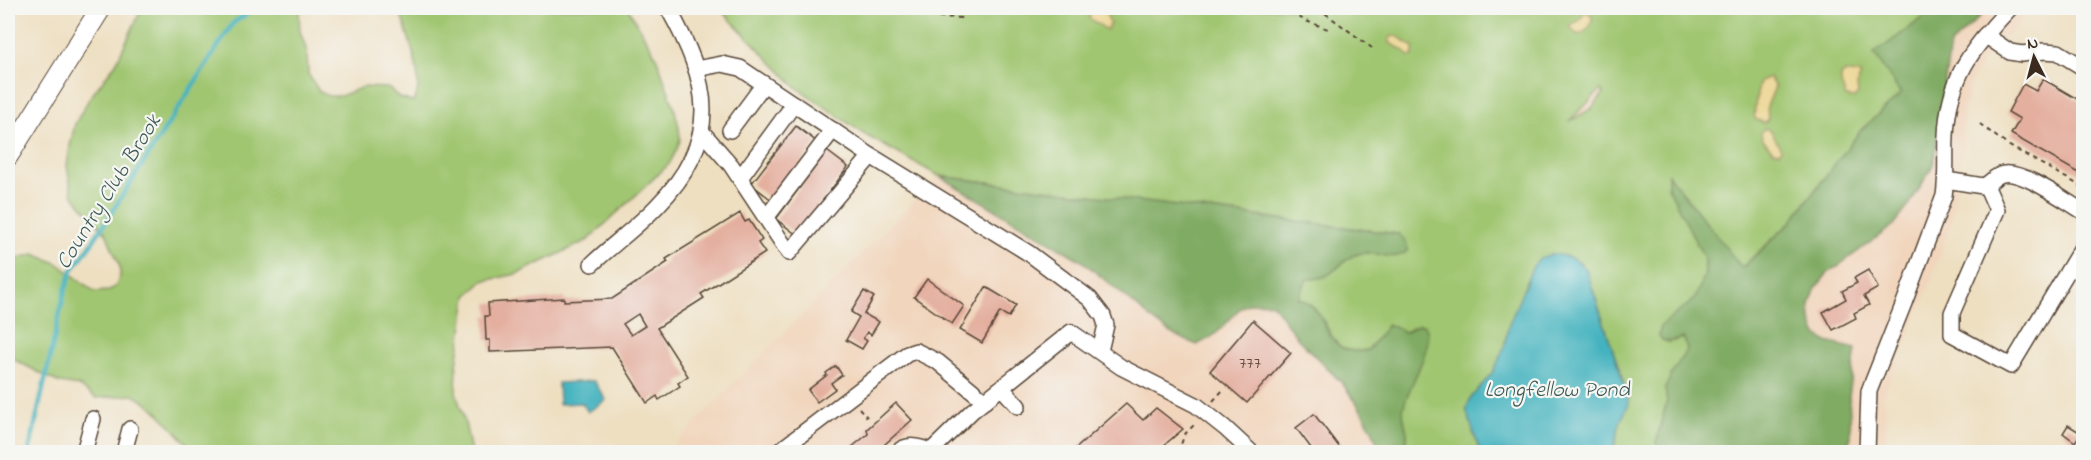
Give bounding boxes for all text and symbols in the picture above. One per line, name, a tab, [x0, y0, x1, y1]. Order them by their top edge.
north arrow	[2004, 27, 2064, 87]
text: N	[2026, 32, 2039, 57]
water label: Country Club Brook	[49, 108, 171, 276]
house number: 777	[1239, 351, 1262, 377]
water label: Longfellow Pond	[1484, 375, 1631, 407]

